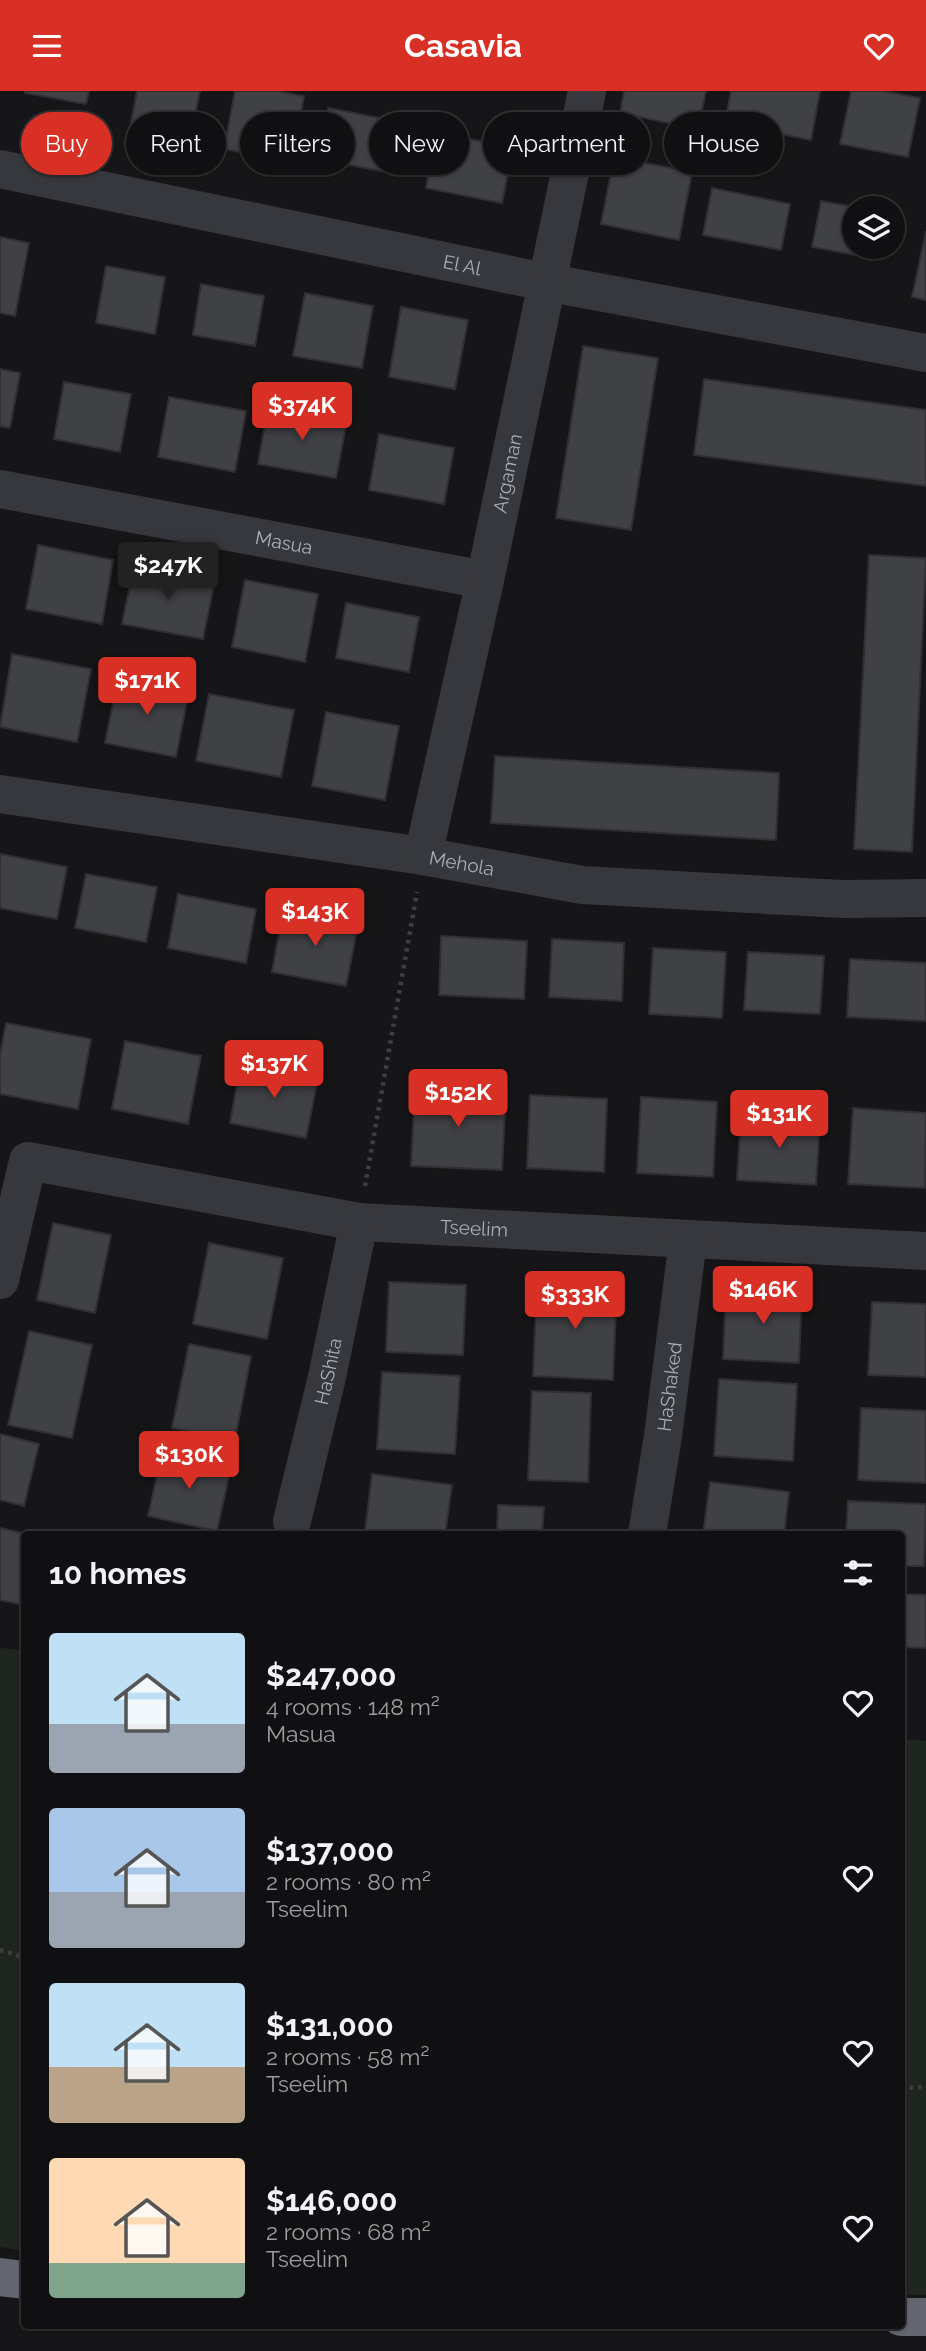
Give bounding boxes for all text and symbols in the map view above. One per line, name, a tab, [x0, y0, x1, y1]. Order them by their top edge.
icon: menu	[28, 27, 66, 65]
text: Casavia	[404, 27, 522, 64]
icon: heart	[860, 27, 898, 65]
chip: Buy	[21, 112, 112, 175]
chip: Rent	[126, 112, 226, 175]
chip: Filters	[240, 112, 355, 175]
chip: New	[369, 112, 469, 175]
chip: Apartment	[483, 112, 650, 175]
chip: House	[664, 112, 783, 175]
map controls	[842, 196, 905, 259]
button: layers	[842, 196, 905, 259]
street label: El Al	[441, 250, 484, 280]
pin: $374K	[253, 383, 351, 442]
text: $374K	[268, 391, 336, 418]
street label: Argaman	[488, 432, 526, 515]
street label: Masua	[254, 526, 314, 558]
pin: $247K	[119, 543, 217, 602]
text: $247K	[134, 551, 202, 578]
pin: $171K	[98, 657, 196, 717]
text: $171K	[114, 666, 180, 693]
street label: Mehola	[428, 846, 496, 880]
pin: $143K	[266, 889, 364, 948]
text: $143K	[281, 897, 349, 924]
pin: $137K	[225, 1041, 323, 1100]
text: $137K	[240, 1049, 308, 1076]
pin: $152K	[409, 1069, 507, 1129]
text: $152K	[424, 1078, 492, 1105]
pin: $131K	[730, 1091, 828, 1150]
text: $131K	[746, 1099, 812, 1126]
street label: Tseelim	[440, 1215, 509, 1241]
pin: $146K	[714, 1267, 812, 1326]
pin: $333K	[526, 1271, 624, 1331]
text: $146K	[729, 1275, 797, 1302]
text: $333K	[541, 1280, 609, 1307]
street label: HaShita	[310, 1336, 346, 1407]
street label: HaShaked	[653, 1341, 686, 1433]
pin: $130K	[140, 1431, 238, 1491]
text: $130K	[155, 1440, 223, 1467]
icon: filters	[839, 1554, 877, 1592]
text: 10 homes	[49, 1556, 186, 1591]
text: $247,000	[266, 1658, 396, 1693]
icon: home	[105, 1661, 189, 1745]
icon: heart	[839, 1684, 877, 1722]
text: 4 rooms · 148 m²	[266, 1693, 440, 1720]
text: Masua	[266, 1720, 336, 1747]
text: $137,000	[266, 1833, 394, 1868]
icon: home	[105, 1836, 189, 1920]
icon: heart	[839, 1859, 877, 1897]
text: 2 rooms · 80 m²	[266, 1868, 431, 1895]
text: Tseelim	[266, 1895, 348, 1922]
text: $131,000	[266, 2008, 394, 2043]
icon: home	[105, 2011, 189, 2095]
icon: heart	[839, 2034, 877, 2072]
text: 2 rooms · 58 m²	[266, 2043, 429, 2070]
text: Tseelim	[266, 2070, 348, 2097]
text: $146,000	[266, 2183, 397, 2218]
icon: home	[105, 2186, 189, 2270]
icon: heart	[839, 2209, 877, 2247]
text: 2 rooms · 68 m²	[266, 2218, 431, 2245]
text: Tseelim	[266, 2245, 348, 2272]

